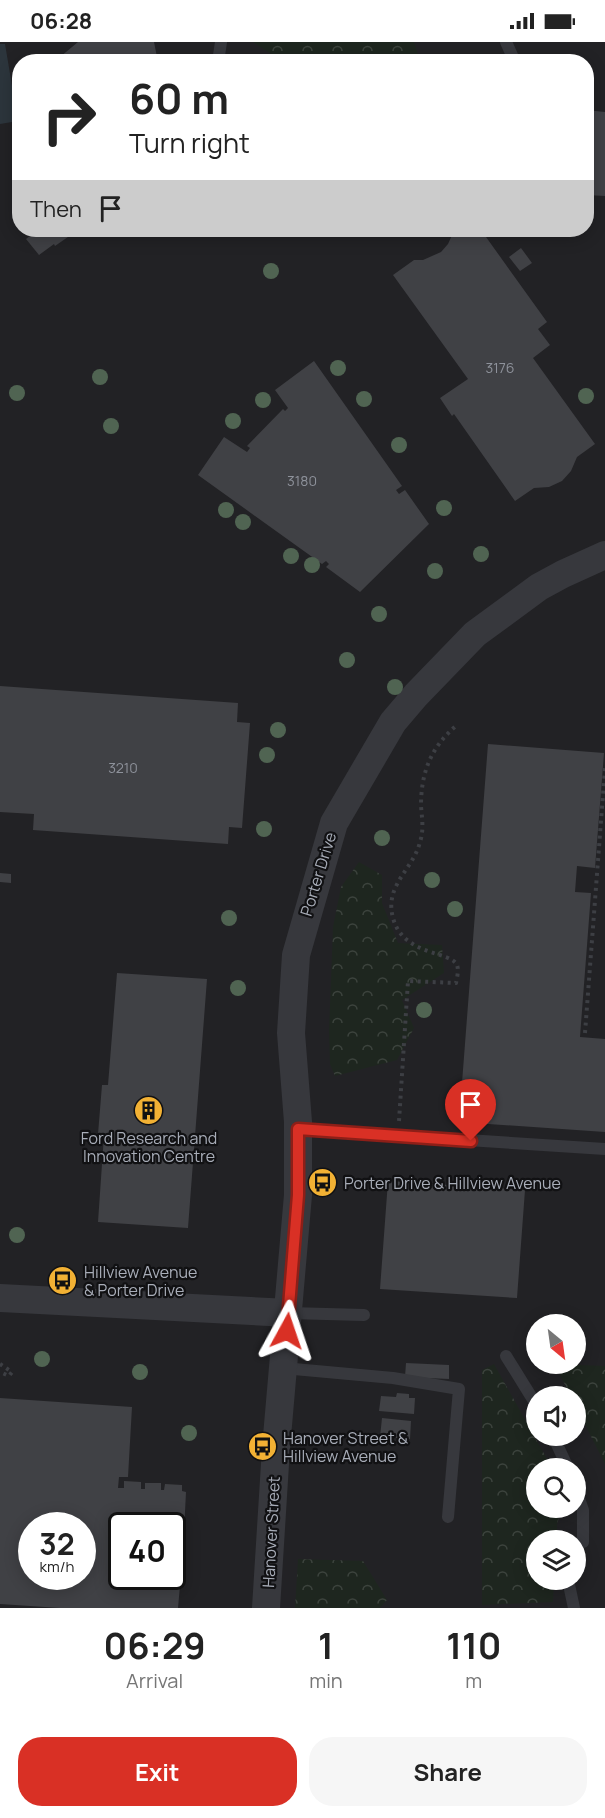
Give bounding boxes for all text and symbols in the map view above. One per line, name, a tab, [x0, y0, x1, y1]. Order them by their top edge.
text: 06:28	[30, 6, 92, 36]
text: 60 m	[129, 69, 229, 127]
icon: right	[30, 78, 108, 156]
text: Turn right	[129, 124, 250, 161]
icon: arrive	[94, 192, 127, 225]
text: Then	[30, 194, 82, 224]
house number: 3176	[486, 358, 514, 377]
house number: 3180	[287, 471, 317, 490]
house number: 3210	[108, 758, 138, 777]
street label: Porter Drive	[295, 829, 341, 919]
pin	[445, 1079, 496, 1141]
icon: arrive	[454, 1088, 487, 1121]
building icon: Ford Research and Innovation Centre	[133, 1094, 165, 1126]
place label: Ford Research and Innovation Centre	[81, 1127, 217, 1167]
bus stop icon: Porter Drive & Hillview Avenue	[307, 1167, 339, 1199]
place label: Porter Drive & Hillview Avenue	[344, 1172, 561, 1194]
place label: Hillview Avenue & Porter Drive	[84, 1261, 197, 1301]
bus stop icon: Hillview Avenue & Porter Drive	[47, 1265, 79, 1297]
position arrow	[255, 1299, 319, 1363]
north arrow	[526, 1314, 586, 1374]
map controls	[526, 1314, 586, 1590]
button: sound	[526, 1386, 586, 1446]
place label: Hanover Street & Hillview Avenue	[283, 1427, 409, 1467]
bus stop icon: Hanover Street & Hillview Avenue	[246, 1431, 278, 1463]
button: search	[526, 1458, 586, 1518]
street label: Hanover Street	[257, 1476, 285, 1588]
speed limit sign: 40	[108, 1512, 186, 1590]
text: 32	[39, 1523, 75, 1564]
button: layers	[526, 1530, 586, 1590]
text: km/h	[40, 1556, 74, 1577]
text: 06:29	[104, 1621, 206, 1670]
text: 1	[318, 1621, 334, 1670]
text: 110	[446, 1621, 501, 1670]
text: Arrival	[126, 1667, 183, 1694]
text: min	[309, 1667, 343, 1694]
text: m	[465, 1667, 482, 1694]
button: Exit	[18, 1737, 297, 1806]
button: Share	[309, 1737, 587, 1806]

